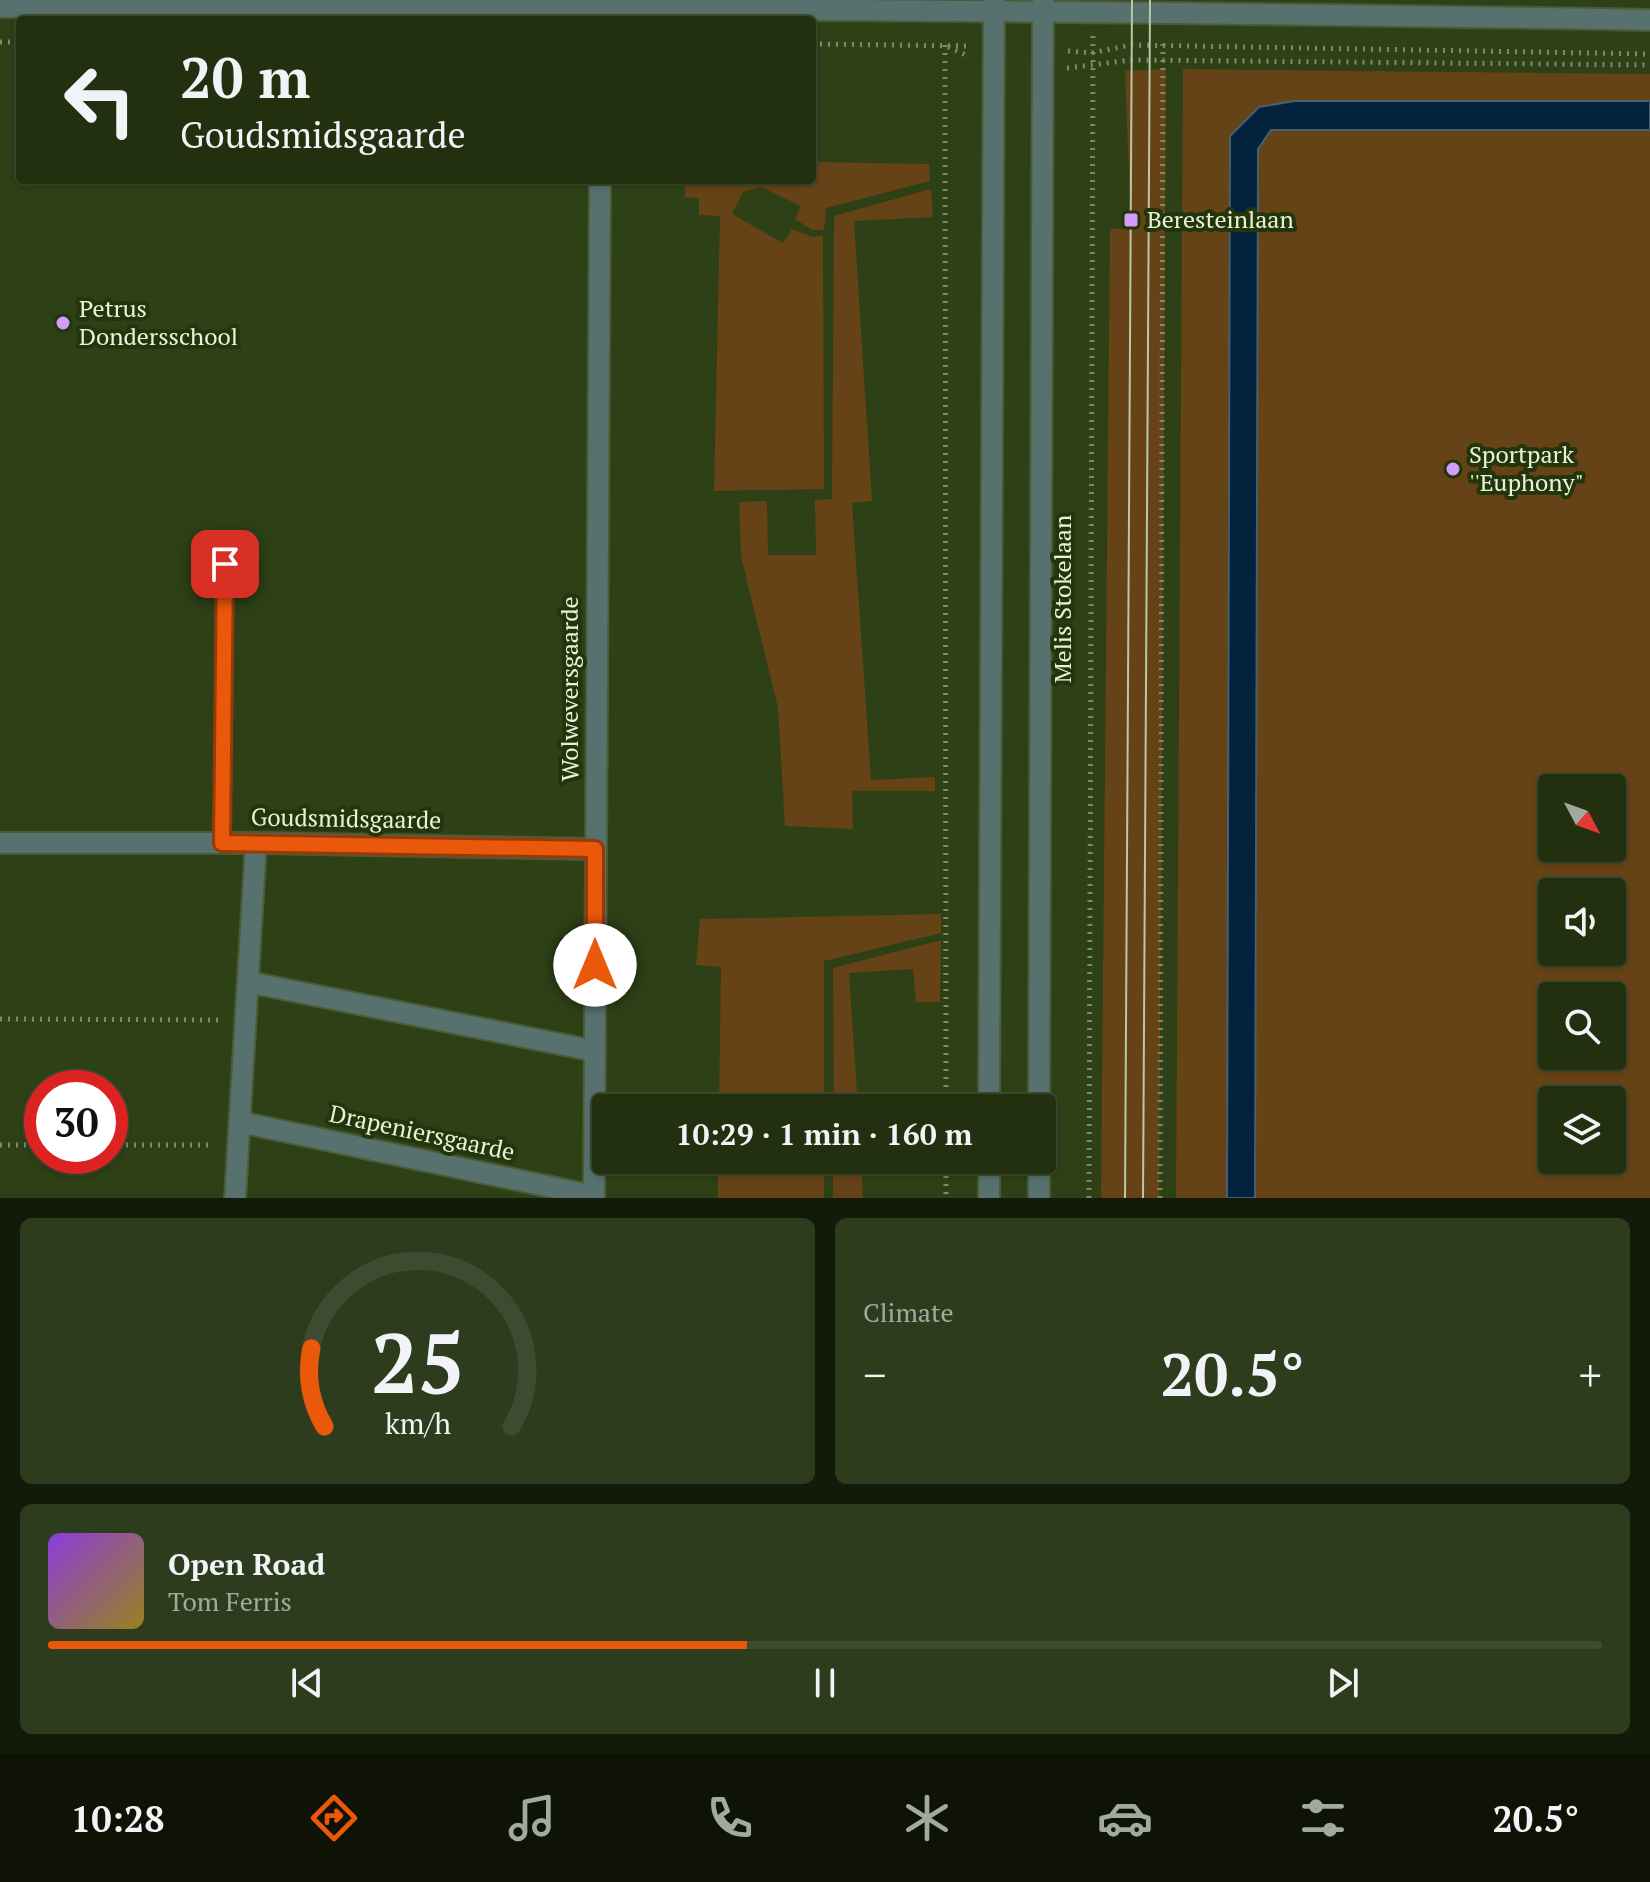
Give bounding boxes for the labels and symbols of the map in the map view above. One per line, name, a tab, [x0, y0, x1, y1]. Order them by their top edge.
place label: Beresteinlaan	[1147, 203, 1294, 235]
marker: Beresteinlaan	[1122, 211, 1140, 229]
place label: Petrus Dondersschool	[79, 292, 238, 352]
marker: Petrus Dondersschool	[54, 314, 72, 332]
place label: Sportpark ''Euphony"	[1469, 438, 1584, 498]
marker: Sportpark ''Euphony"	[1444, 460, 1462, 478]
street label: Melis Stokelaan	[1046, 515, 1078, 683]
pin	[191, 530, 259, 598]
street label: Wolweversgaarde	[553, 596, 585, 782]
north arrow	[1538, 774, 1626, 862]
street label: Goudsmidsgaarde	[251, 800, 441, 836]
position arrow	[553, 923, 637, 1007]
speed limit sign: 30	[24, 1070, 128, 1174]
street label: Drapeniersgaarde	[327, 1097, 518, 1167]

